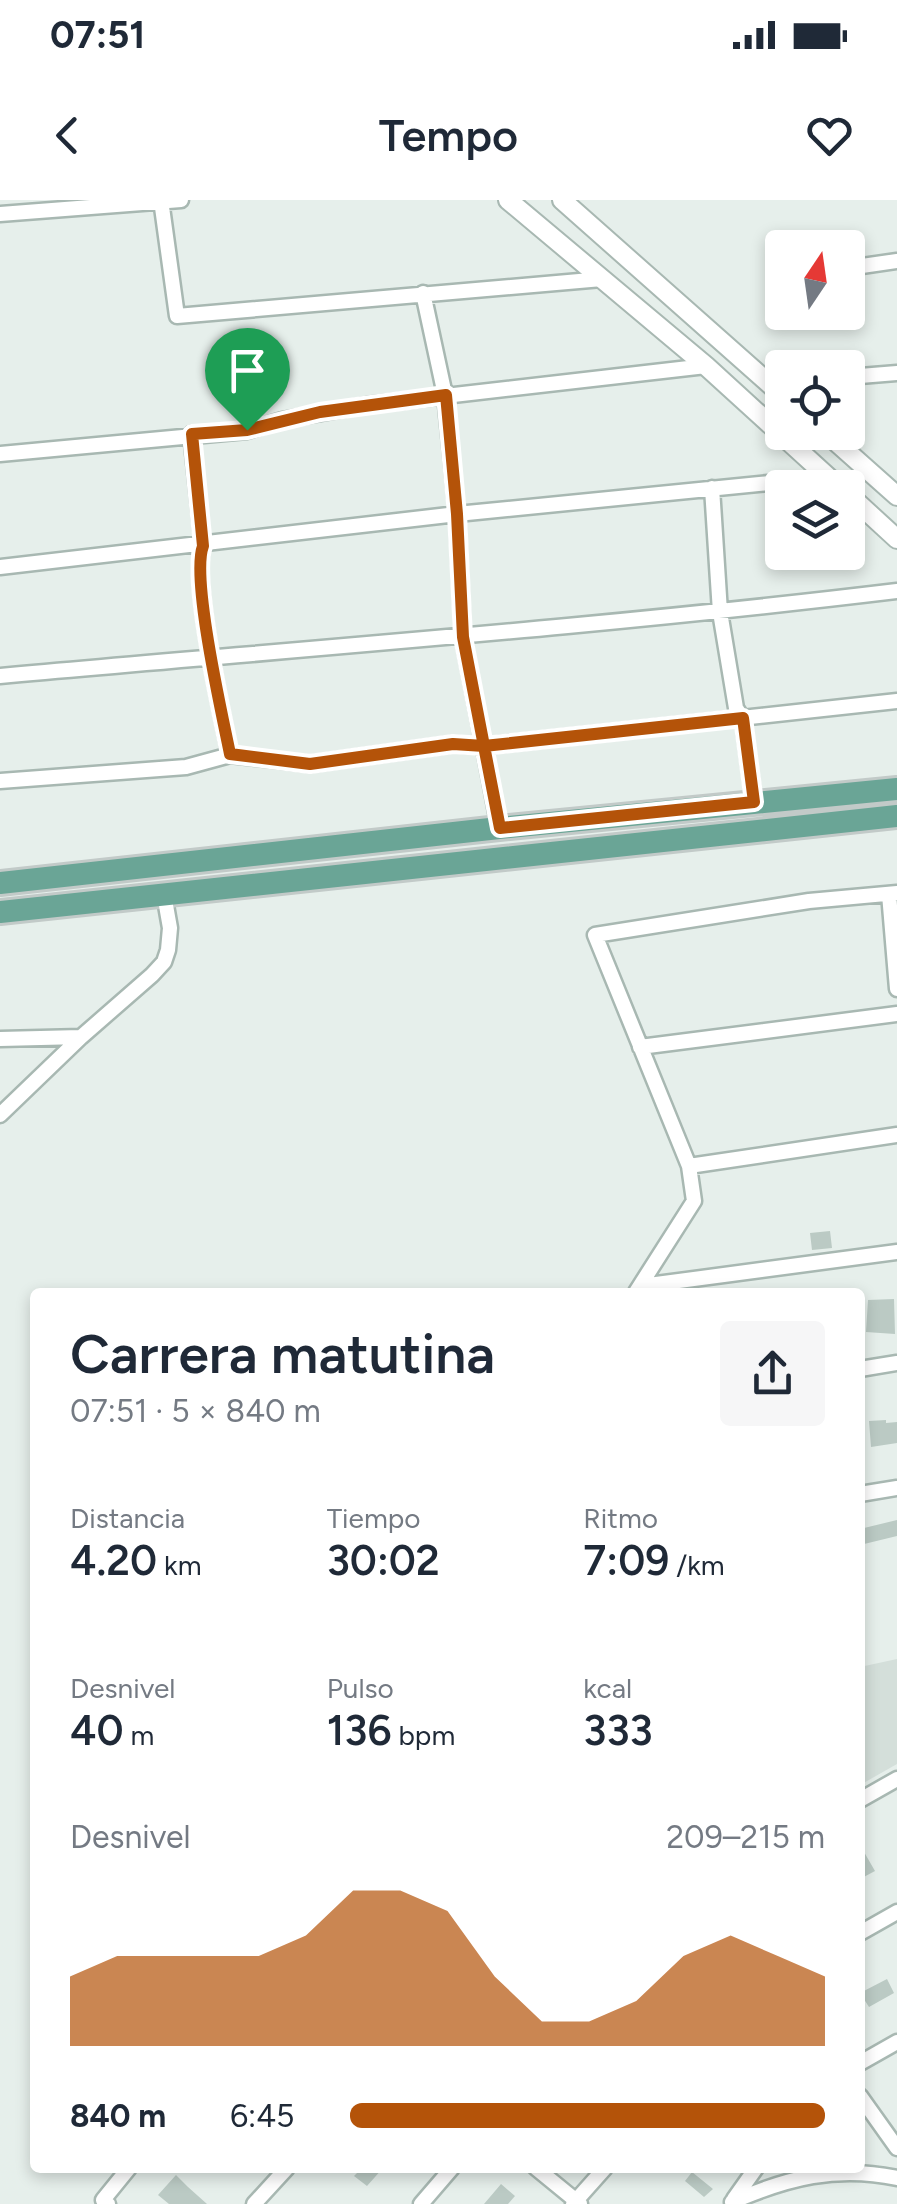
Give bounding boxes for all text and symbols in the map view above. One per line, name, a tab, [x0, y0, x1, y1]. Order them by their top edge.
text: 07:51	[50, 12, 145, 58]
icon: back	[40, 108, 95, 163]
text: Tempo	[379, 108, 518, 162]
icon: heart	[802, 108, 857, 163]
north arrow	[765, 230, 865, 330]
map controls	[765, 230, 865, 570]
pin	[205, 328, 290, 431]
icon: arrive	[220, 343, 275, 398]
button: locate	[765, 350, 865, 450]
button: layers	[765, 470, 865, 570]
text: Carrera matutina	[70, 1321, 495, 1387]
button: share	[720, 1321, 825, 1426]
text: 07:51 · 5 × 840 m	[70, 1392, 321, 1430]
text: Distancia	[70, 1501, 185, 1535]
text: Tiempo	[327, 1501, 421, 1535]
text: Ritmo	[583, 1501, 658, 1535]
text: 4.20	[70, 1535, 157, 1586]
text: 30:02	[327, 1535, 440, 1586]
text: 7:09	[583, 1535, 669, 1586]
text: km	[157, 1548, 202, 1582]
text: /km	[669, 1548, 725, 1582]
text: Desnivel	[70, 1671, 175, 1705]
text: Pulso	[327, 1671, 394, 1705]
text: kcal	[583, 1671, 632, 1705]
text: 40	[70, 1705, 123, 1756]
text: 136	[327, 1705, 392, 1756]
text: 333	[583, 1705, 653, 1756]
text: m	[123, 1718, 154, 1752]
text: bpm	[392, 1718, 455, 1752]
text: Desnivel	[70, 1818, 190, 1856]
text: 209–215 m	[666, 1818, 825, 1856]
text: 840 m	[70, 2097, 166, 2135]
text: 6:45	[230, 2097, 294, 2135]

